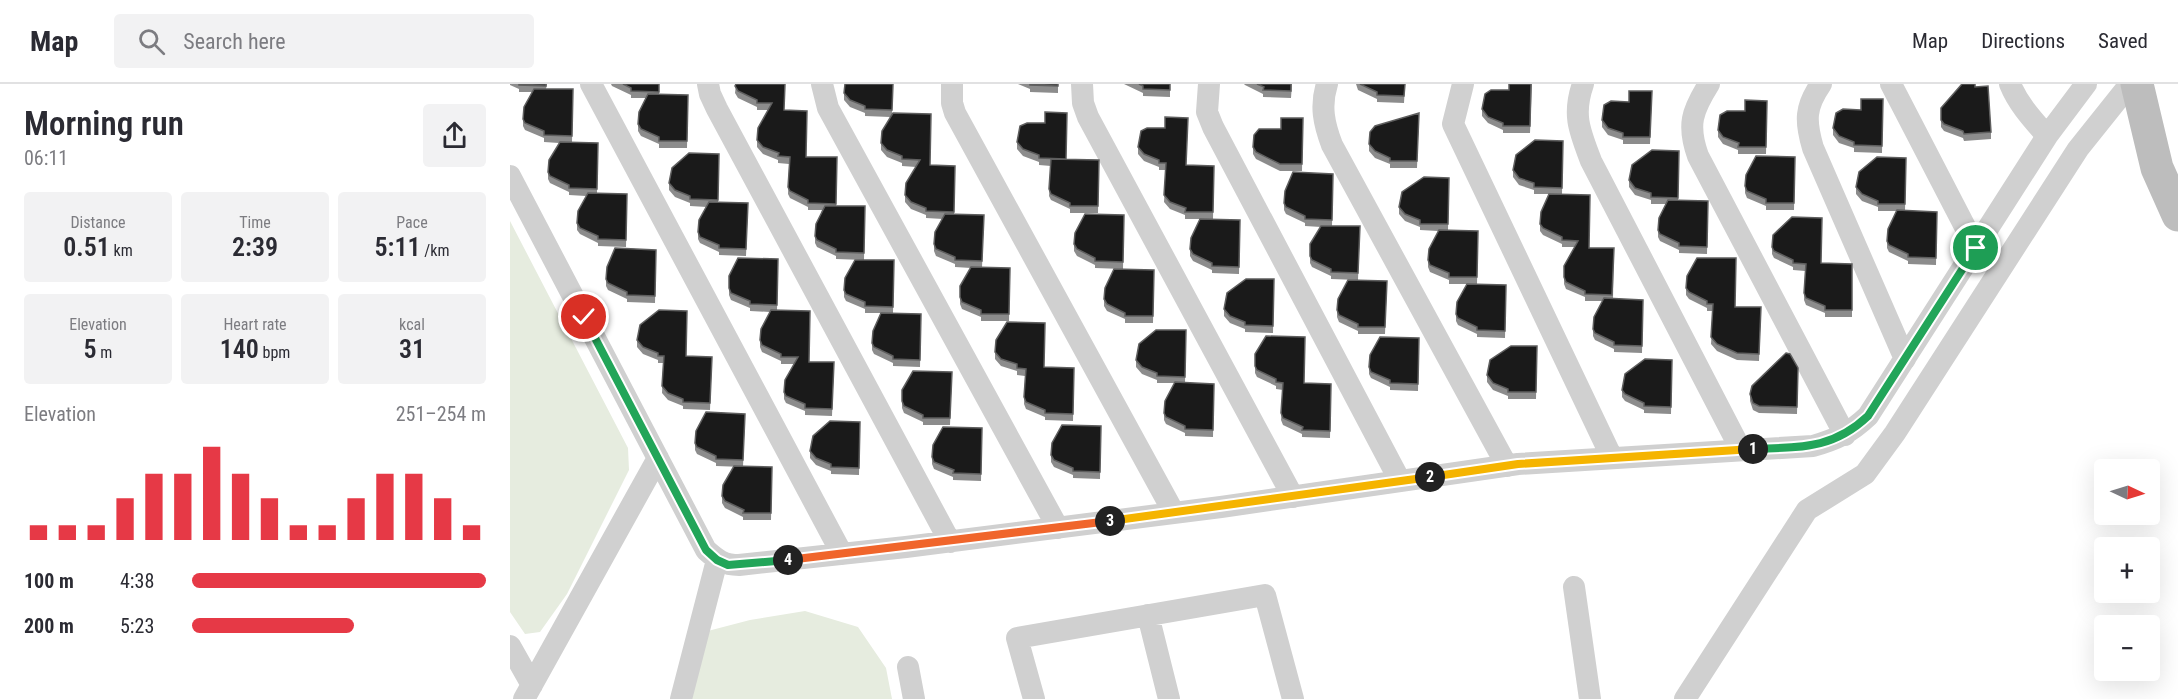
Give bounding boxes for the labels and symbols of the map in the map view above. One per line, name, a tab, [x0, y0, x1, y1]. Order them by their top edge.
pin	[1950, 222, 2001, 273]
pin	[558, 291, 609, 342]
pin: 1	[1738, 434, 1768, 464]
north arrow	[2094, 459, 2160, 525]
pin: 2	[1415, 462, 1445, 492]
pin: 3	[1095, 506, 1125, 536]
pin: 4	[773, 545, 803, 575]

